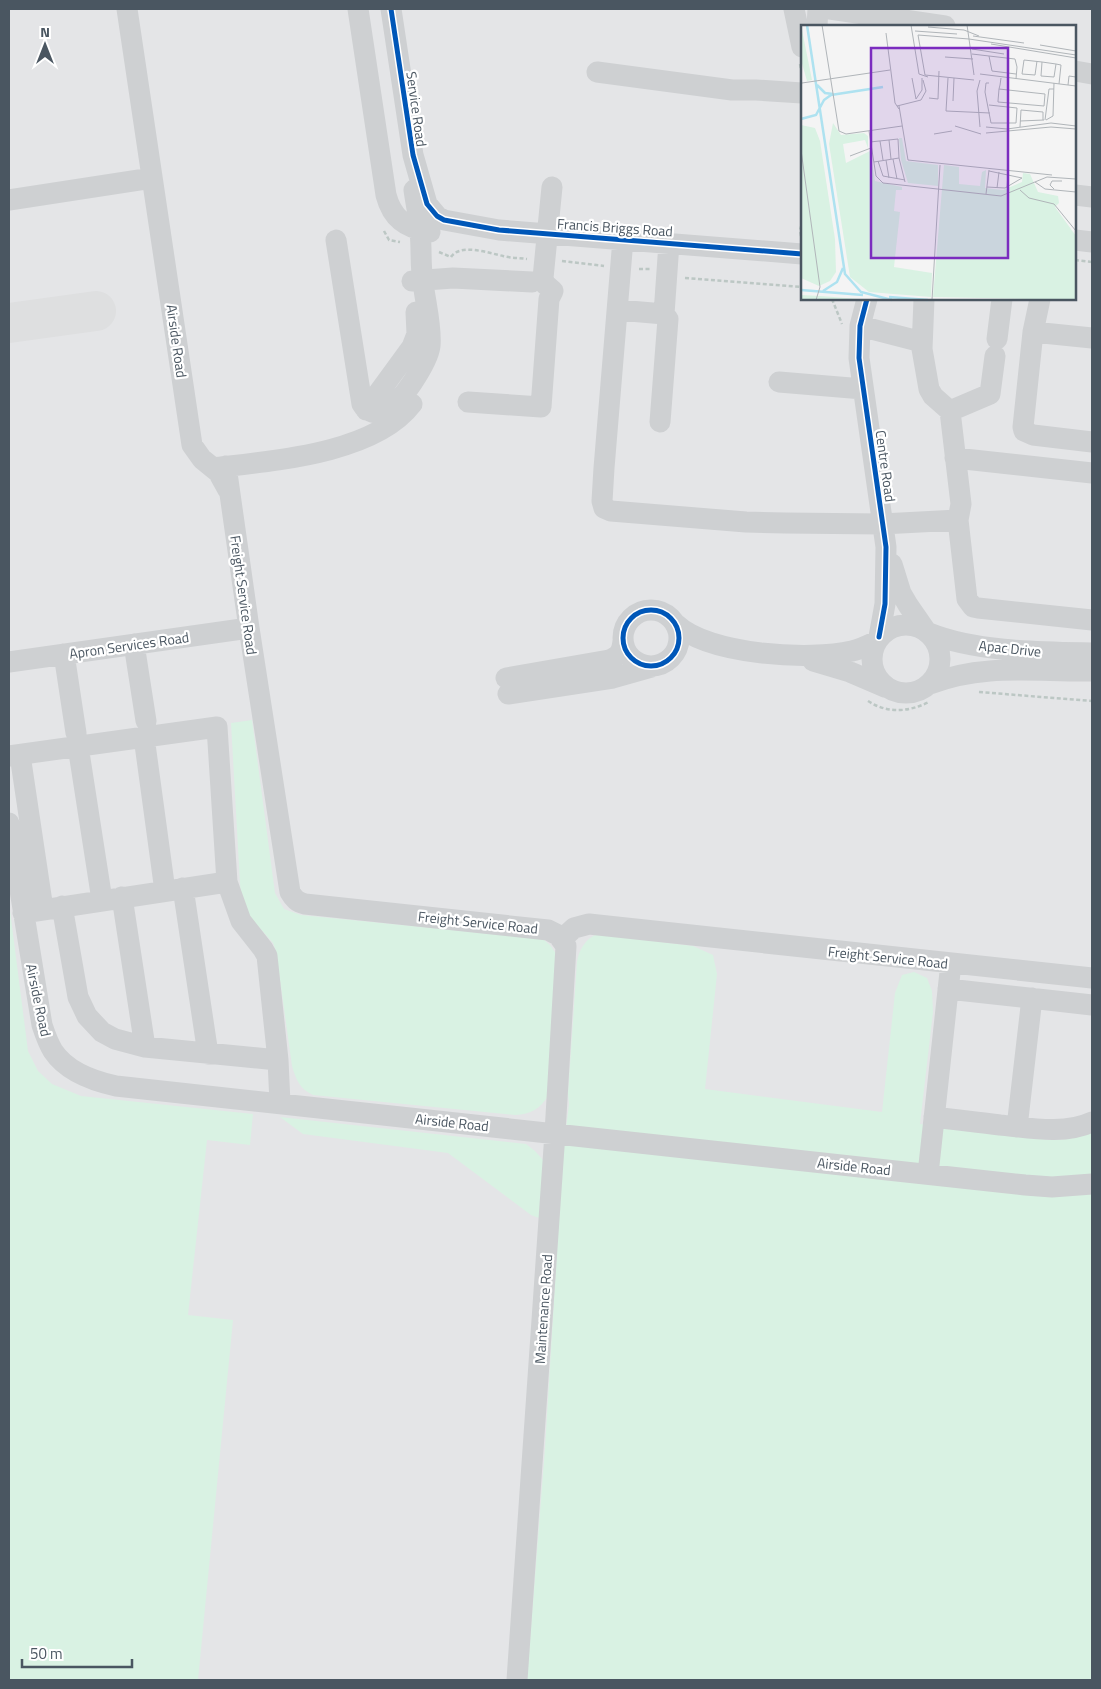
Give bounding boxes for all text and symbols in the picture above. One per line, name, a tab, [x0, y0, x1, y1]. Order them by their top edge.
north arrow	[20, 20, 70, 70]
text: N	[40, 21, 50, 42]
inset map	[801, 25, 1076, 300]
street label: Service Road	[401, 70, 433, 148]
street label: Francis Briggs Road	[556, 212, 674, 242]
street label: Airside Road	[161, 303, 193, 379]
street label: Centre Road	[871, 429, 901, 503]
street label: Freight Service Road	[225, 534, 263, 656]
street label: Apron Services Road	[68, 626, 190, 664]
street label: Apac Drive	[978, 634, 1042, 662]
street label: Freight Service Road	[417, 905, 539, 939]
street label: Freight Service Road	[827, 940, 949, 974]
street label: Airside Road	[21, 962, 57, 1038]
street label: Airside Road	[414, 1108, 490, 1136]
street label: Airside Road	[816, 1152, 892, 1180]
street label: Maintenance Road	[529, 1253, 557, 1365]
scale bar	[22, 1636, 132, 1668]
text: 50 m	[30, 1642, 63, 1665]

